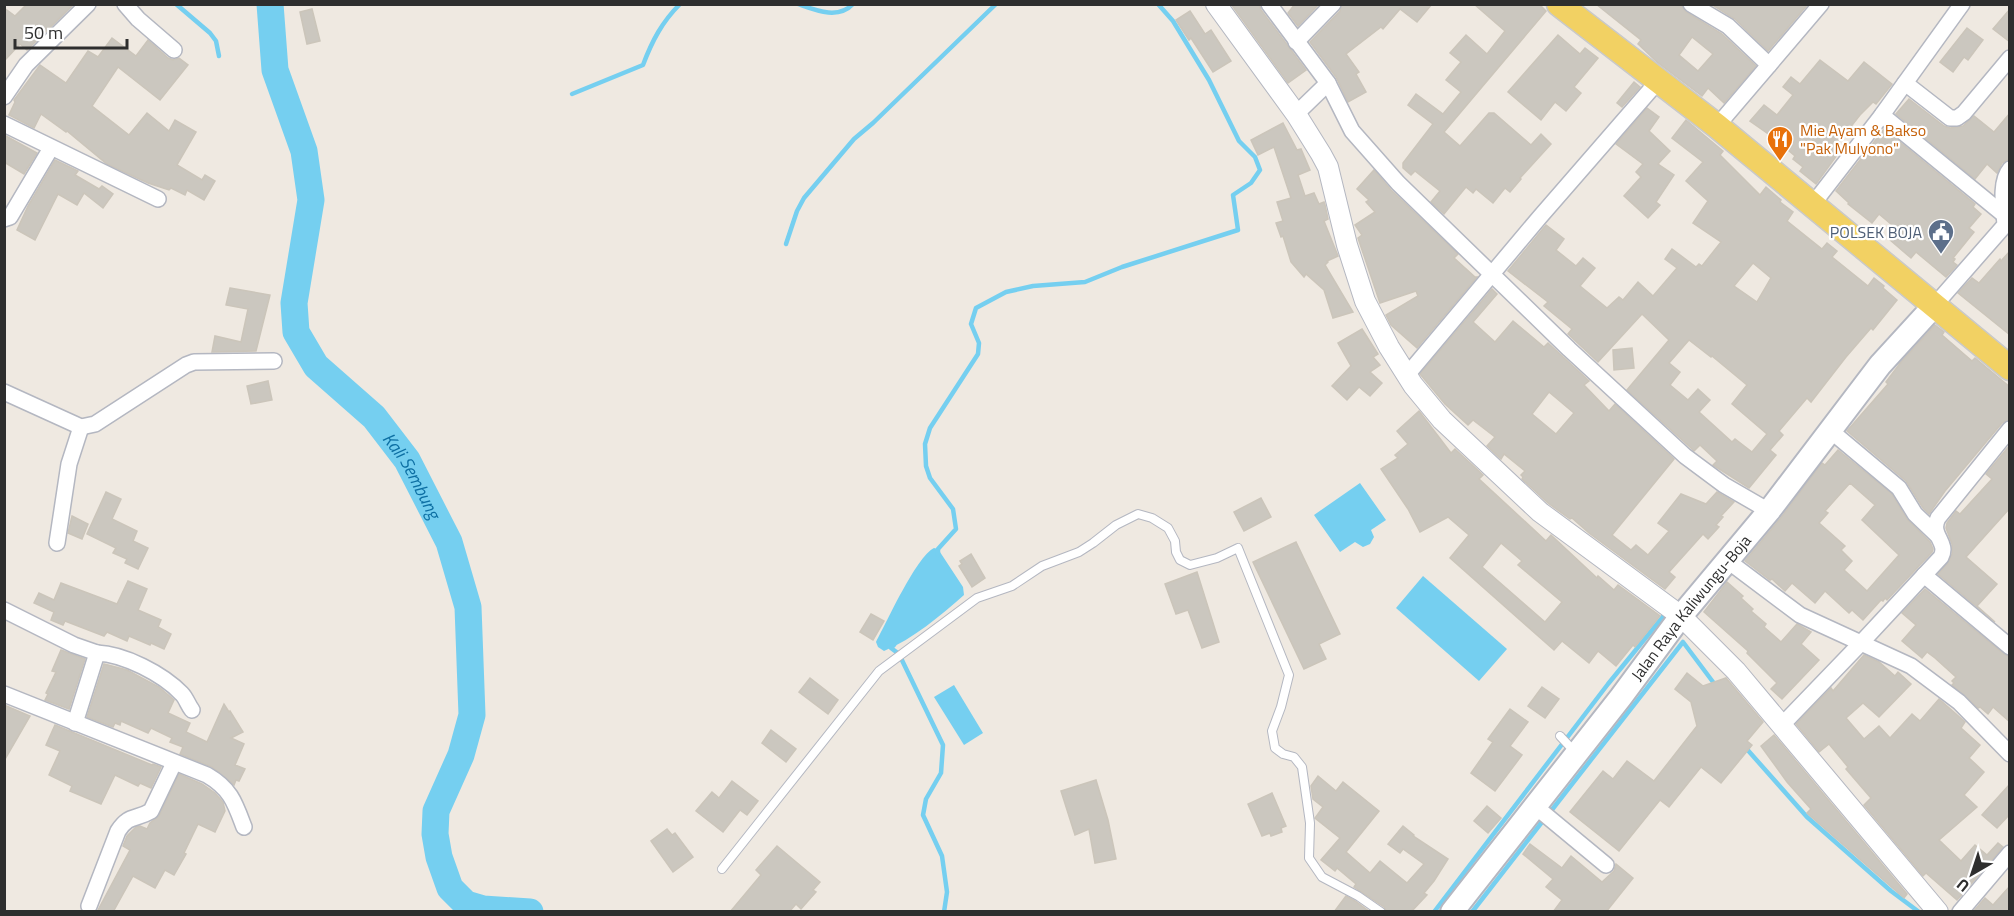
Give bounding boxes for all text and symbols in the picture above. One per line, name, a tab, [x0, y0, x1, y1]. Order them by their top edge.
scale bar	[15, 12, 128, 50]
text: 50 m	[24, 19, 63, 46]
place label: Mie Ayam & Bakso "Pak Mulyono"	[1800, 118, 1926, 160]
restaurant icon: Mie Ayam & Bakso "Pak Mulyono"	[1765, 124, 1795, 162]
public building icon: POLSEK BOJA	[1926, 217, 1956, 255]
place label: POLSEK BOJA	[1830, 220, 1922, 244]
water label: Kali Sembung	[377, 426, 449, 525]
street label: Jalan Raya Kaliwungu-Boja	[1625, 529, 1756, 686]
north arrow	[1942, 844, 2002, 904]
text: U	[1951, 873, 1974, 898]

